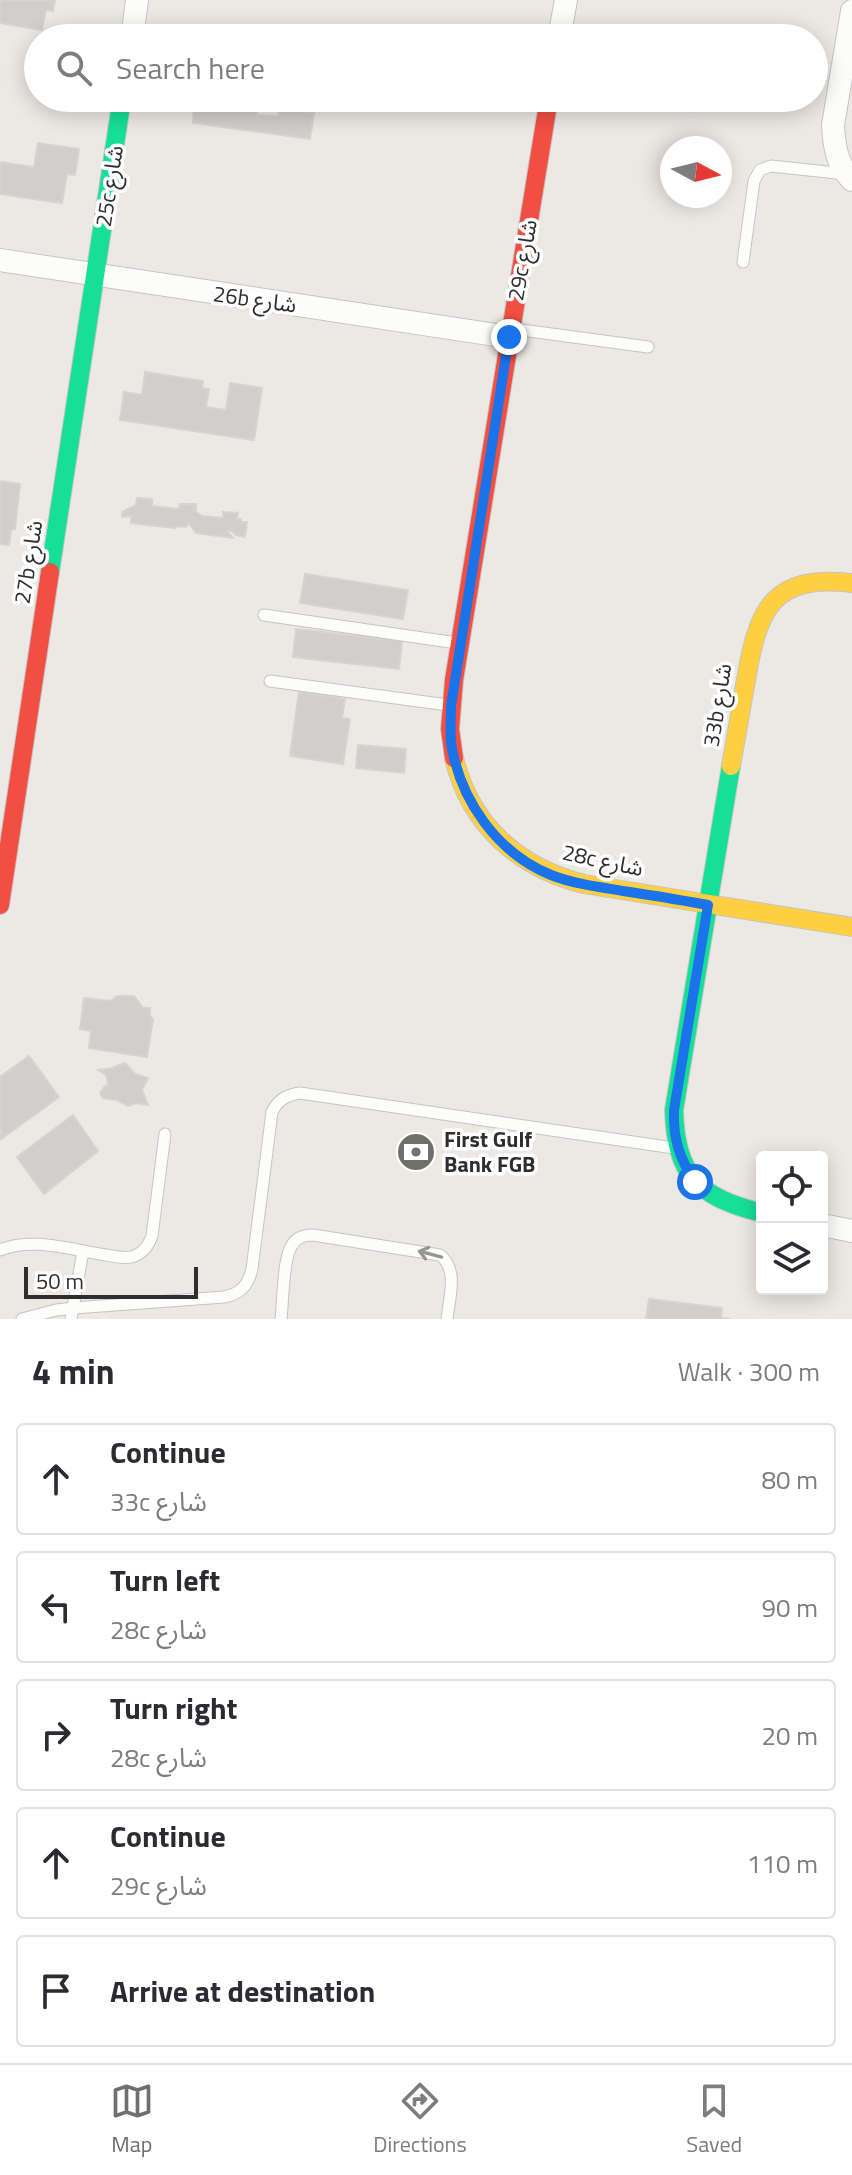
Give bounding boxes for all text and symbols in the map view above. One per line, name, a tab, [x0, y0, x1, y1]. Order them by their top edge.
search box	[24, 24, 828, 112]
text: Search here	[116, 45, 265, 91]
icon: search	[52, 46, 96, 90]
north arrow	[660, 136, 732, 208]
street label: 25c شارع	[86, 143, 132, 229]
street label: 29c شارع	[498, 217, 546, 303]
street label: 26b شارع	[211, 276, 299, 322]
route end	[491, 319, 527, 355]
street label: 27b شارع	[5, 518, 51, 606]
street label: 33b شارع	[694, 661, 740, 749]
street label: 28c شارع	[559, 835, 647, 885]
place label: First Gulf Bank FGB	[444, 1122, 536, 1181]
bank icon: First Gulf Bank FGB	[395, 1131, 437, 1173]
map controls	[756, 1151, 828, 1295]
button: locate	[756, 1151, 828, 1223]
route start	[677, 1164, 713, 1200]
button: layers	[756, 1223, 828, 1295]
one-way arrow	[418, 1246, 443, 1261]
scale bar	[24, 1263, 198, 1299]
text: 50 m	[36, 1264, 84, 1298]
text: 4 min	[32, 1345, 115, 1397]
text: Walk · 300 m	[678, 1352, 820, 1391]
text: Continue	[110, 1429, 226, 1475]
icon: ahead	[34, 1457, 78, 1501]
text: 80 m	[761, 1460, 818, 1499]
text: 33c شارع	[110, 1482, 207, 1521]
text: Turn left	[110, 1557, 220, 1603]
icon: left	[34, 1585, 78, 1629]
text: 90 m	[761, 1588, 818, 1627]
text: 28c شارع	[110, 1610, 207, 1649]
text: Turn right	[110, 1685, 238, 1731]
icon: right	[34, 1713, 78, 1757]
text: 20 m	[761, 1716, 818, 1755]
text: 28c شارع	[110, 1738, 207, 1777]
text: Continue	[110, 1813, 226, 1859]
icon: ahead	[34, 1841, 78, 1885]
text: 110 m	[747, 1844, 818, 1883]
text: 29c شارع	[110, 1866, 207, 1905]
text: Arrive at destination	[110, 1968, 375, 2014]
icon: arrive	[34, 1969, 78, 2013]
tab: Map	[110, 2079, 154, 2161]
tab: Directions	[373, 2079, 467, 2161]
tab: Saved	[686, 2079, 742, 2161]

